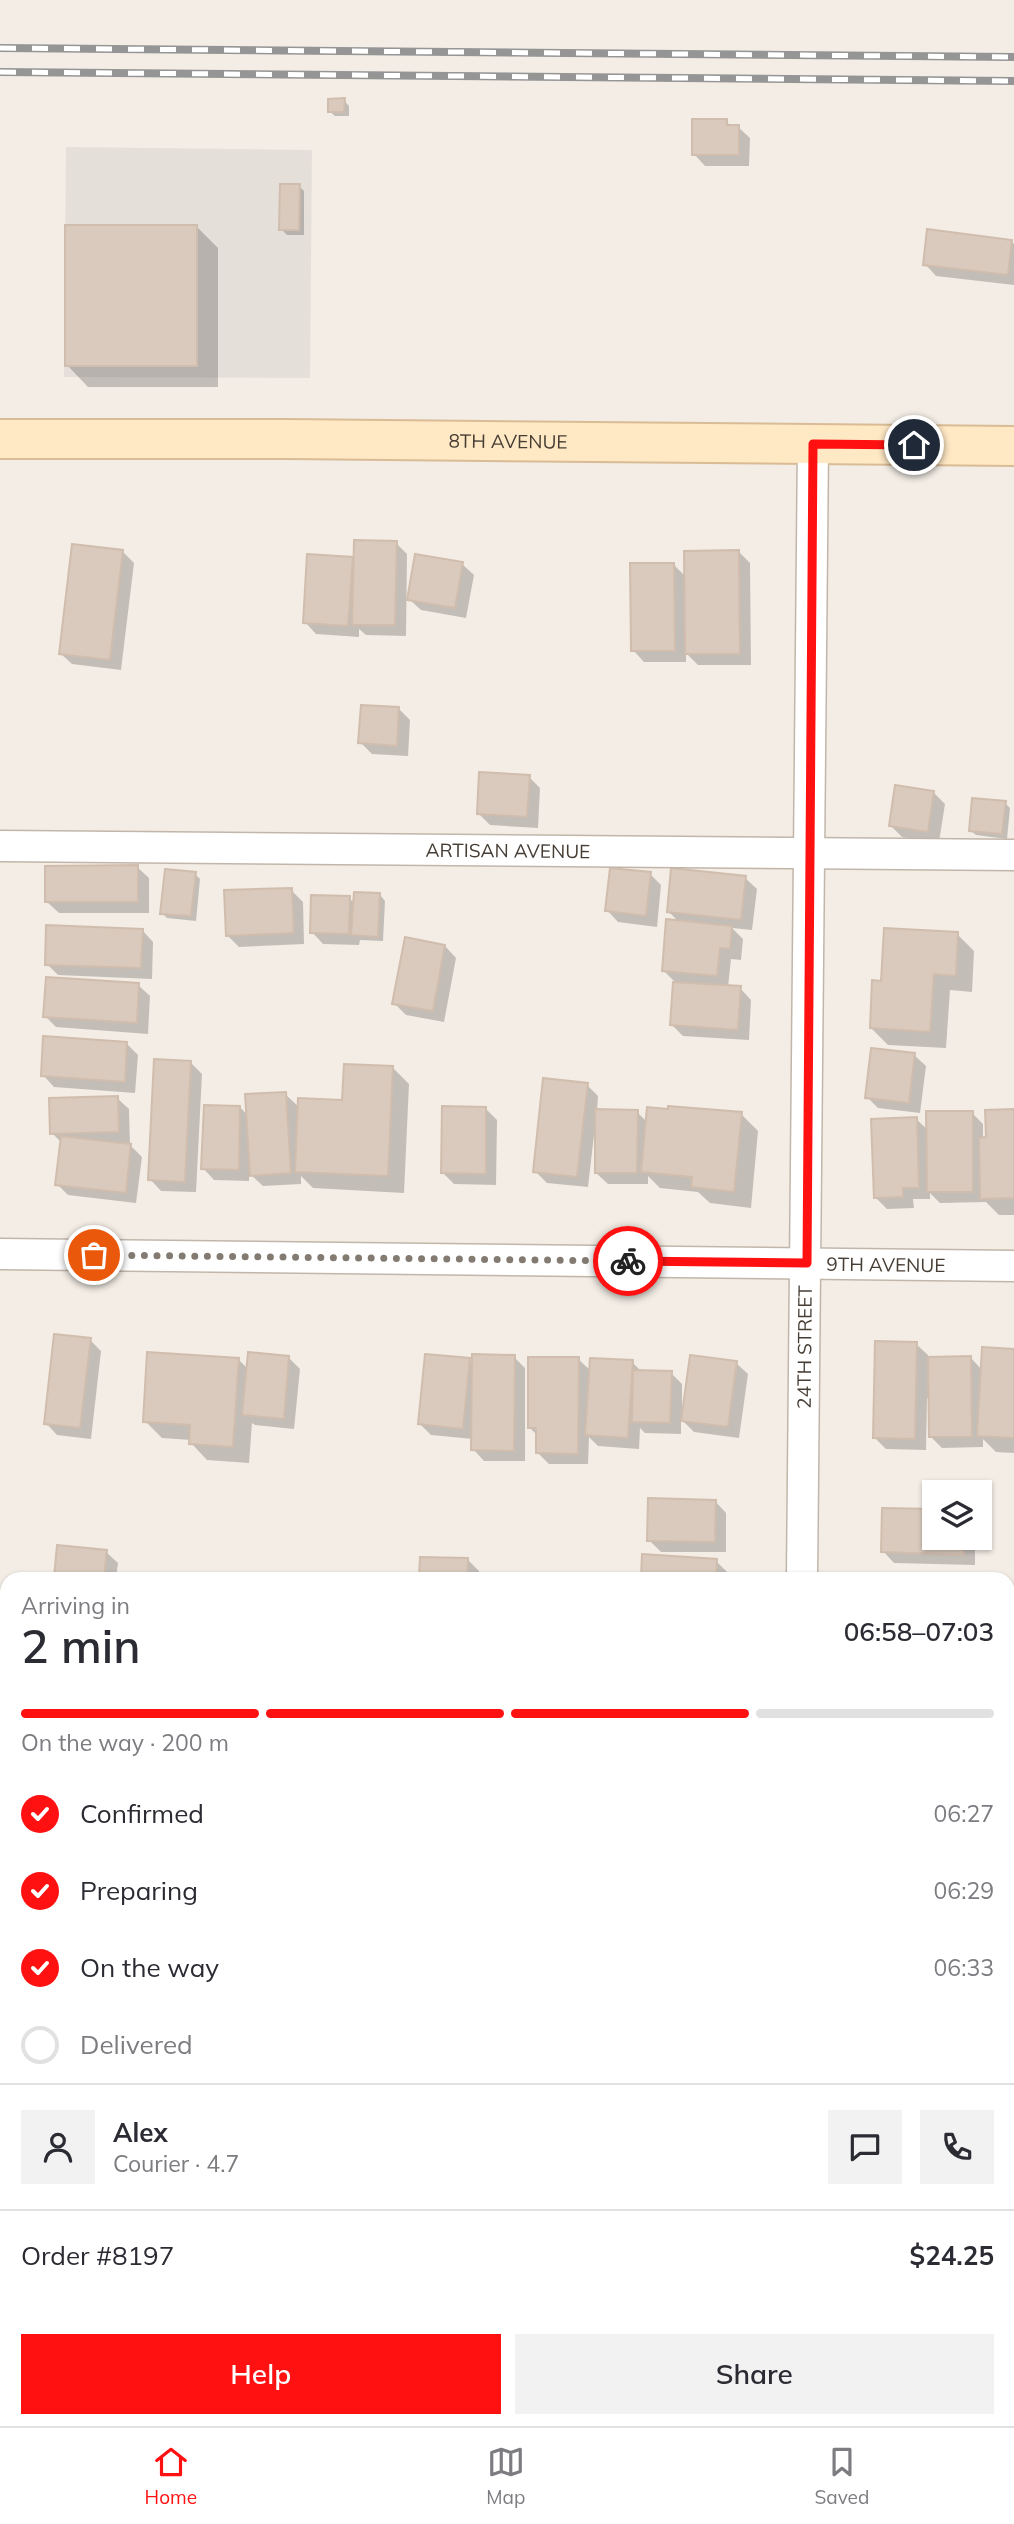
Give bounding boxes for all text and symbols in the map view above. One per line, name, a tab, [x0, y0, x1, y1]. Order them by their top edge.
pin	[884, 415, 944, 475]
icon: home	[895, 426, 933, 464]
street label: 8TH AVENUE	[448, 429, 568, 454]
street label: ARTISAN AVENUE	[425, 838, 590, 863]
pin	[64, 1225, 124, 1285]
courier	[593, 1226, 663, 1296]
icon: bag	[75, 1236, 113, 1274]
icon: bike	[609, 1242, 647, 1280]
street label: 9TH AVENUE	[826, 1252, 946, 1277]
street label: 24TH STREET	[792, 1285, 817, 1409]
map controls	[922, 1480, 992, 1550]
button: layers	[922, 1480, 992, 1550]
text: Arriving in	[21, 1591, 130, 1620]
text: 06:58–07:03	[844, 1615, 994, 1648]
text: 2 min	[21, 1617, 140, 1675]
text: On the way · 200 m	[21, 1728, 229, 1757]
icon: check	[21, 1795, 59, 1833]
text: Confirmed	[80, 1797, 204, 1830]
text: 06:27	[934, 1799, 994, 1828]
icon: check	[21, 1872, 59, 1910]
text: Preparing	[80, 1874, 198, 1907]
text: 06:29	[934, 1876, 994, 1905]
icon: check	[21, 1949, 59, 1987]
text: On the way	[80, 1951, 219, 1984]
text: 06:33	[934, 1953, 994, 1982]
text: Delivered	[80, 2028, 193, 2061]
button: person	[21, 2110, 95, 2184]
button: chat	[828, 2110, 902, 2184]
button: phone	[920, 2110, 994, 2184]
text: Alex	[113, 2116, 168, 2149]
text: Courier · 4.7	[113, 2149, 239, 2178]
text: Order #8197	[21, 2239, 174, 2272]
text: $24.25	[910, 2239, 994, 2272]
button: Help	[21, 2334, 501, 2414]
button: Share	[515, 2334, 994, 2414]
tab: Home	[145, 2443, 197, 2509]
tab: Map	[486, 2443, 525, 2509]
tab: Saved	[815, 2443, 869, 2509]

